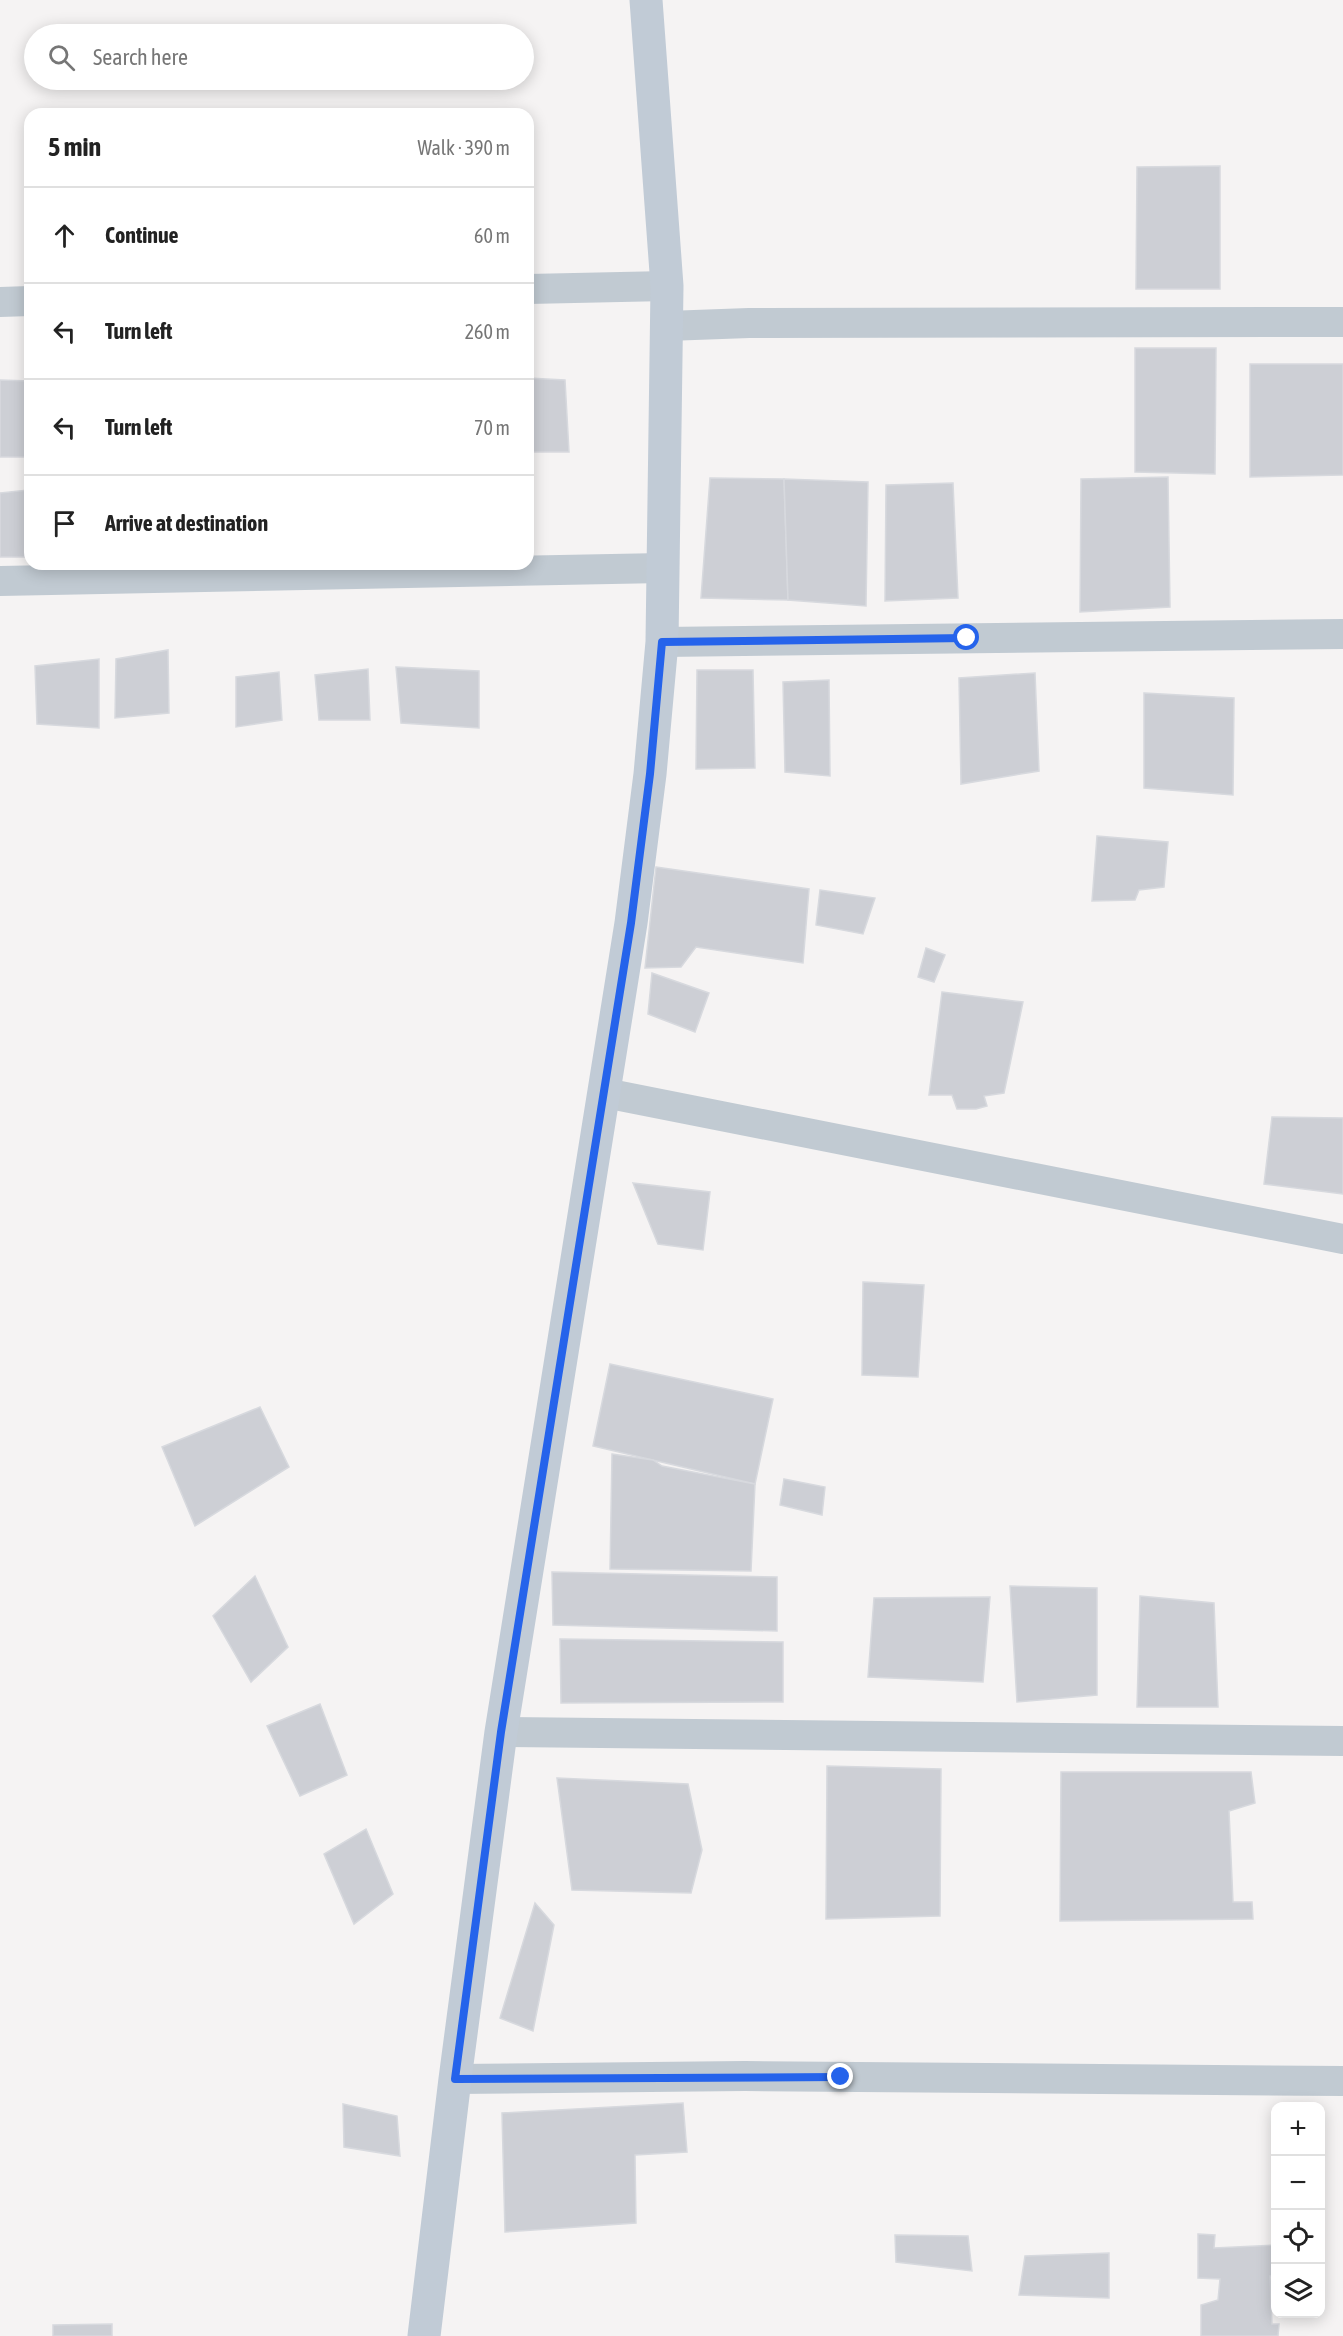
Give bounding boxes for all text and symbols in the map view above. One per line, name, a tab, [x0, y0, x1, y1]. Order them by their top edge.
search box	[24, 24, 534, 90]
icon: search	[45, 41, 78, 74]
text: Search here	[93, 44, 188, 70]
text: 5 min	[48, 132, 101, 162]
text: Walk · 390 m	[418, 136, 510, 159]
icon: ahead	[48, 219, 81, 252]
text: Continue	[105, 222, 179, 248]
text: 60 m	[474, 224, 510, 247]
icon: left	[48, 315, 81, 348]
text: Turn left	[105, 318, 172, 344]
text: 260 m	[465, 320, 510, 343]
icon: left	[48, 411, 81, 444]
text: Turn left	[105, 414, 172, 440]
text: 70 m	[474, 416, 510, 439]
icon: arrive	[48, 507, 81, 540]
text: Arrive at destination	[105, 510, 268, 536]
route start	[953, 624, 979, 650]
route end	[827, 2063, 853, 2089]
map controls	[1271, 2102, 1325, 2318]
button: +	[1271, 2102, 1325, 2156]
button: −	[1271, 2156, 1325, 2210]
button: locate	[1271, 2210, 1325, 2264]
button: layers	[1271, 2264, 1325, 2318]

